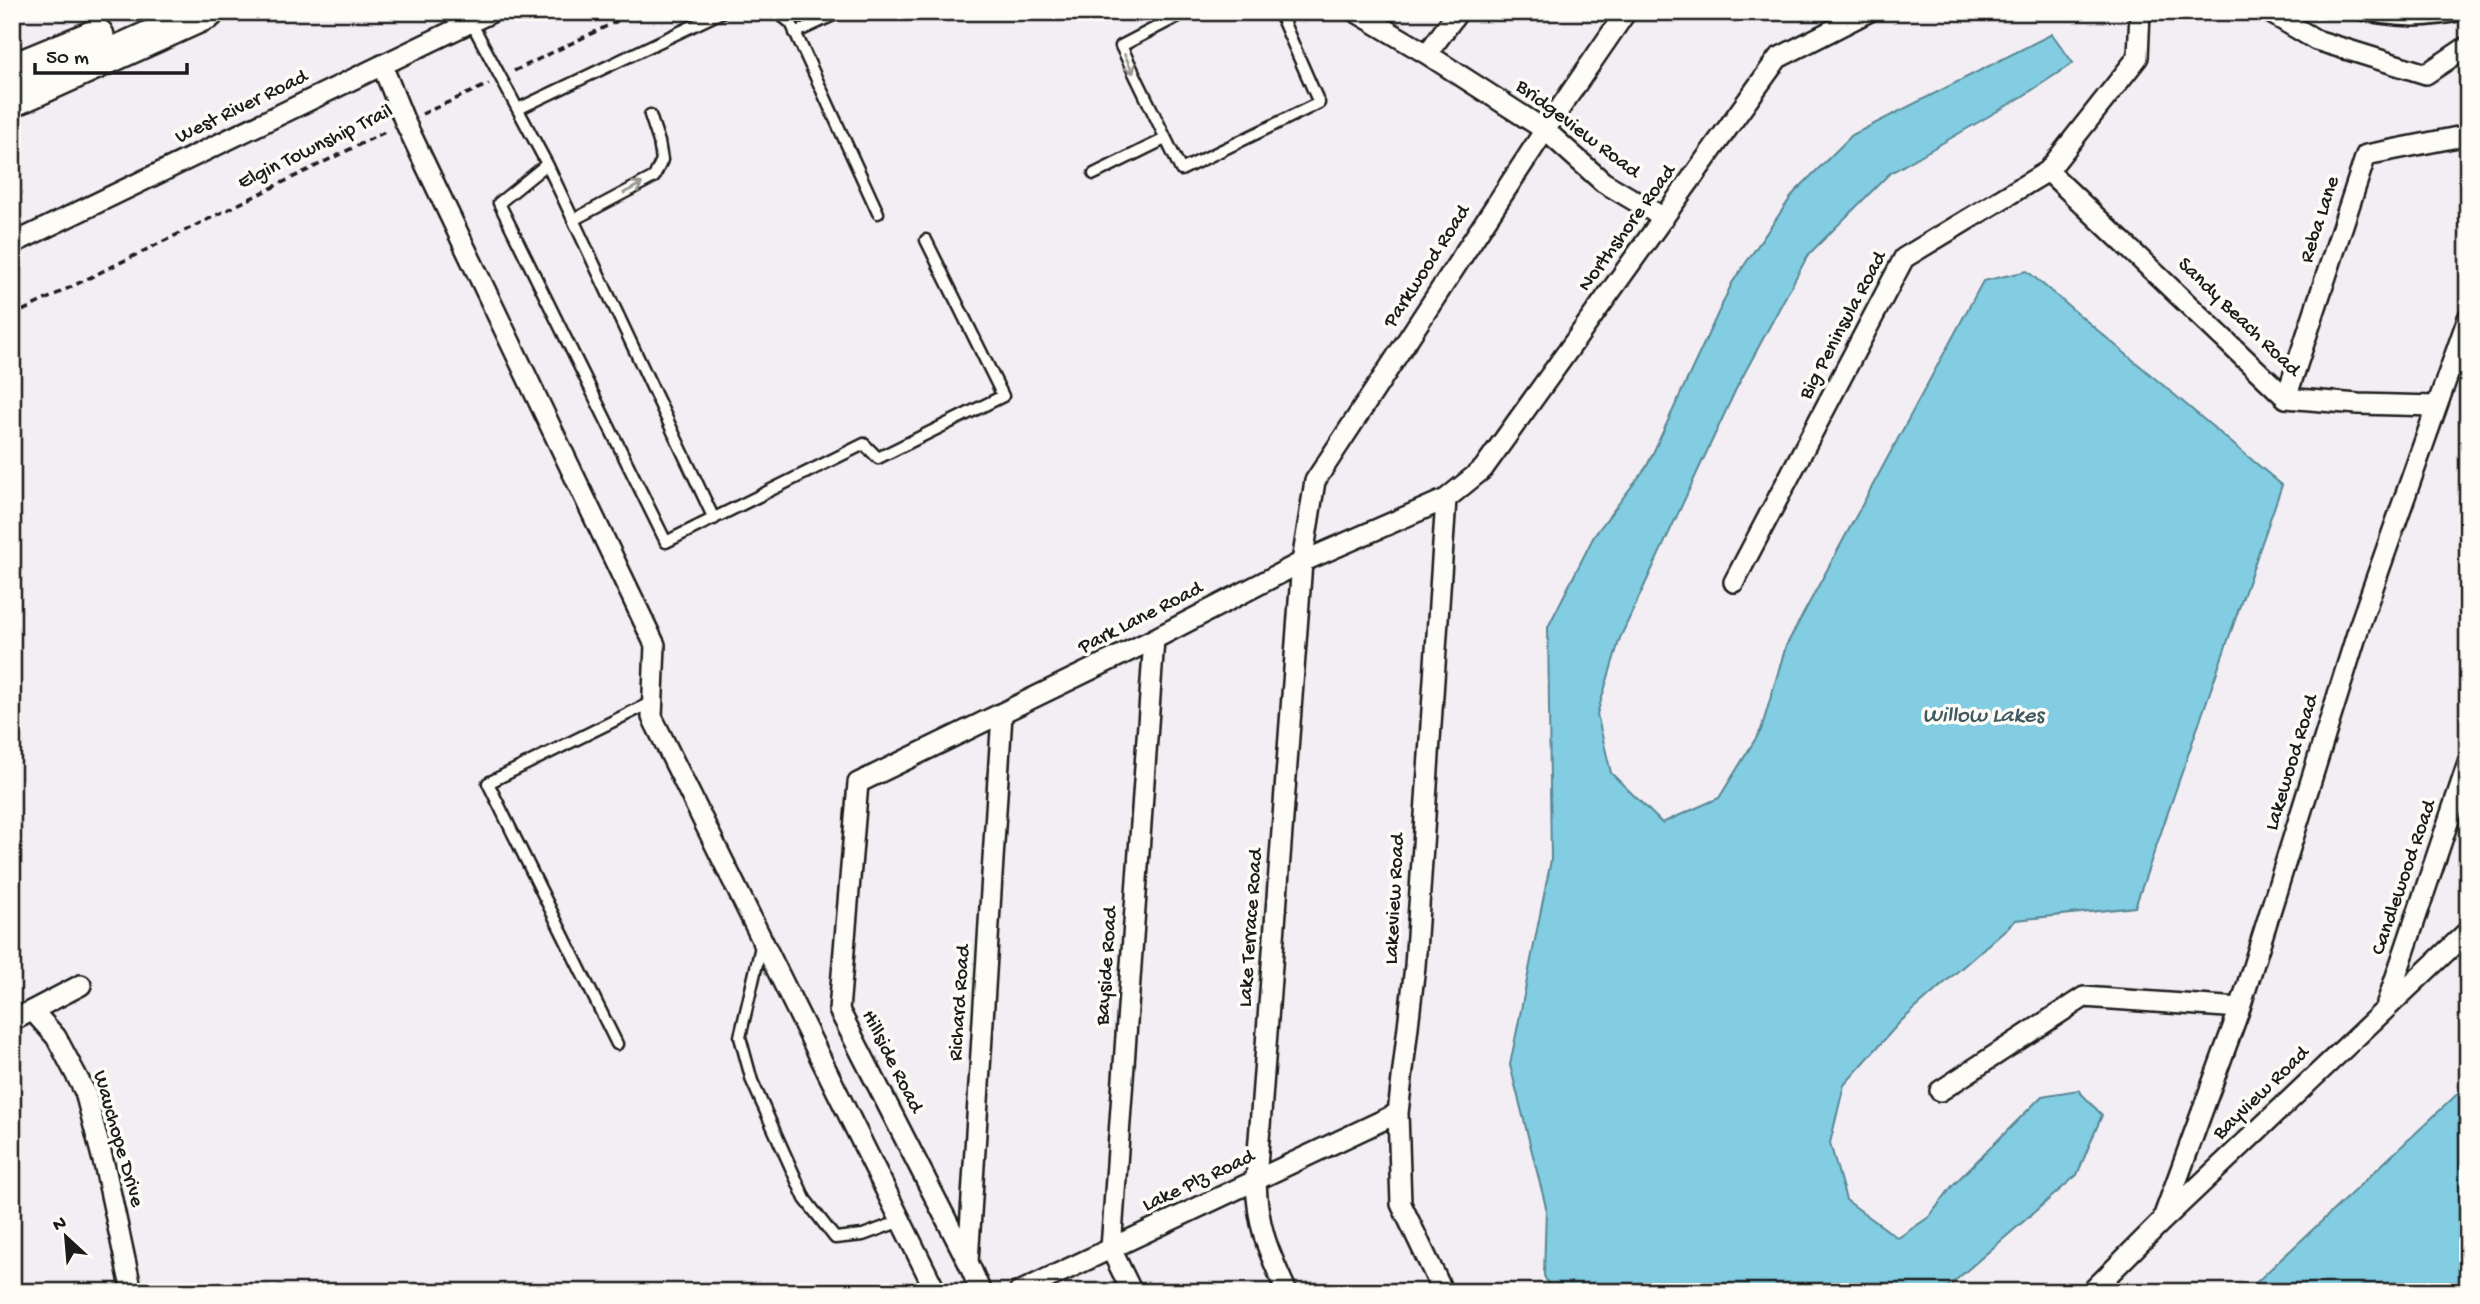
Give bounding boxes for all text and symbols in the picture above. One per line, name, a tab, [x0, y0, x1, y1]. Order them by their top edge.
scale bar	[35, 32, 187, 76]
text: 50 m	[46, 47, 89, 72]
one-way arrow	[1123, 53, 1136, 74]
street label: West River Road	[172, 64, 314, 151]
street label: Bridgeview Road	[1509, 74, 1646, 186]
street label: Elgin Township Trail	[234, 100, 398, 196]
street label: Northshore Road	[1574, 159, 1683, 297]
street label: Reba Lane	[2295, 172, 2347, 267]
one-way arrow	[623, 180, 643, 194]
street label: Parkwood Road	[1379, 200, 1478, 334]
street label: Big Peninsula Road	[1794, 246, 1894, 405]
street label: Sandy Beach Road	[2171, 253, 2306, 384]
street label: Park Lane Road	[1074, 576, 1209, 661]
street label: Lakewood Road	[2260, 690, 2326, 834]
water label: Willow Lakes	[1922, 703, 2046, 730]
street label: Candlewood Road	[2367, 796, 2444, 959]
street label: Lakeview Road	[1380, 831, 1412, 965]
street label: Lake Terrace Road	[1234, 846, 1270, 1008]
street label: Bayside Road	[1091, 904, 1125, 1027]
street label: Richard Road	[944, 942, 978, 1062]
street label: Hillside Road	[854, 1006, 928, 1119]
street label: Bayview Road	[2208, 1041, 2317, 1147]
street label: Wauchope Drive	[86, 1068, 149, 1211]
street label: Lake Plz Road	[1139, 1144, 1261, 1219]
north arrow	[32, 1202, 102, 1272]
text: N	[49, 1212, 71, 1238]

